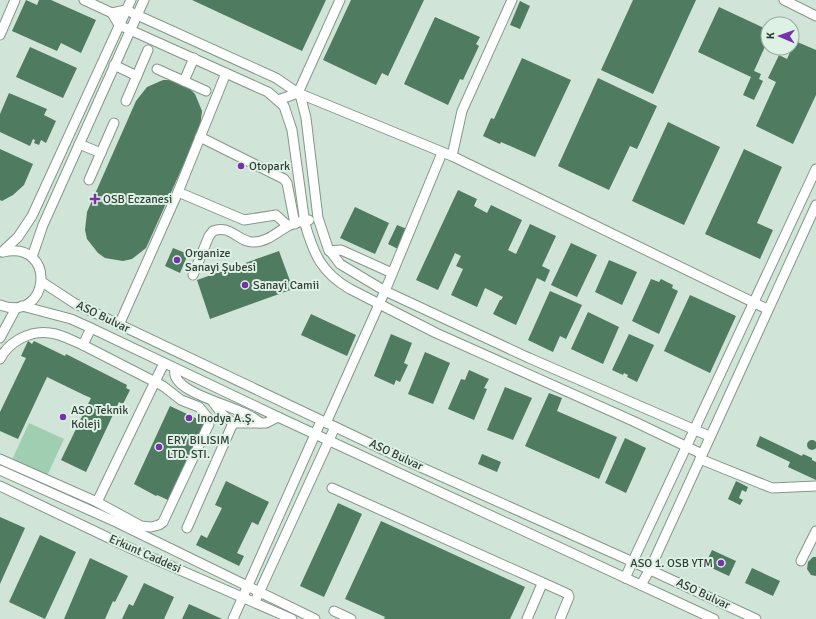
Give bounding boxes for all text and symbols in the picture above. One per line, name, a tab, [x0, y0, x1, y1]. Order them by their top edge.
north arrow	[760, 16, 800, 56]
text: K	[764, 32, 777, 39]
place label: Otopark	[249, 159, 290, 174]
marker: Otopark	[236, 161, 246, 171]
place label: OSB Eczanesi	[103, 192, 172, 207]
marker: OSB Eczanesi	[90, 194, 100, 204]
place label: Organize Sanayi Şubesi	[185, 246, 256, 275]
marker: Organize Sanayi Şubesi	[172, 255, 182, 265]
place label: Sanayi Camii	[253, 278, 319, 293]
marker: Sanayi Camii	[240, 280, 250, 290]
street label: ASO Bulvar	[74, 298, 133, 337]
place label: ASO Teknik Koleji	[71, 403, 128, 432]
place label: Inodya A.Ş.	[197, 411, 255, 426]
marker: ASO Teknik Koleji	[58, 412, 68, 422]
marker: Inodya A.Ş.	[184, 413, 194, 423]
place label: ERY BILISIM LTD. STI.	[167, 433, 230, 462]
street label: ASO Bulvar	[367, 436, 426, 474]
marker: ERY BILISIM LTD. STI.	[154, 442, 164, 452]
street label: Erkunt Caddesi	[107, 531, 183, 577]
place label: ASO 1. OSB YTM	[630, 556, 713, 571]
marker: ASO 1. OSB YTM	[716, 558, 726, 568]
street label: ASO Bulvar	[674, 575, 733, 613]

